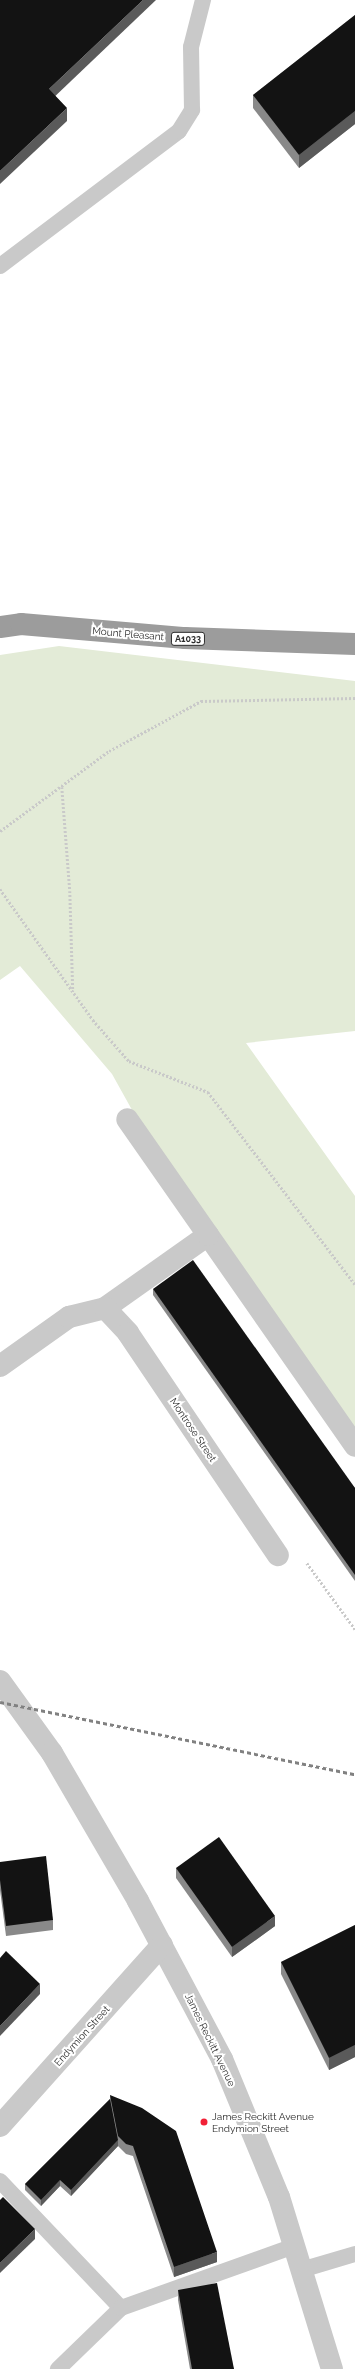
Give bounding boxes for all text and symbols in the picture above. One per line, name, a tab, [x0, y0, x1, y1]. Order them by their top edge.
street label: Mount Pleasant	[92, 625, 164, 643]
road number: A1033	[170, 632, 206, 646]
street label: Montrose Street	[167, 1396, 219, 1464]
street label: James Reckitt Avenue	[182, 1991, 238, 2089]
street label: Endymion Street	[52, 2003, 112, 2069]
place label: James Reckitt Avenue Endymion Street	[212, 2110, 314, 2134]
marker: James Reckitt Avenue Endymion Street	[199, 2117, 209, 2127]

